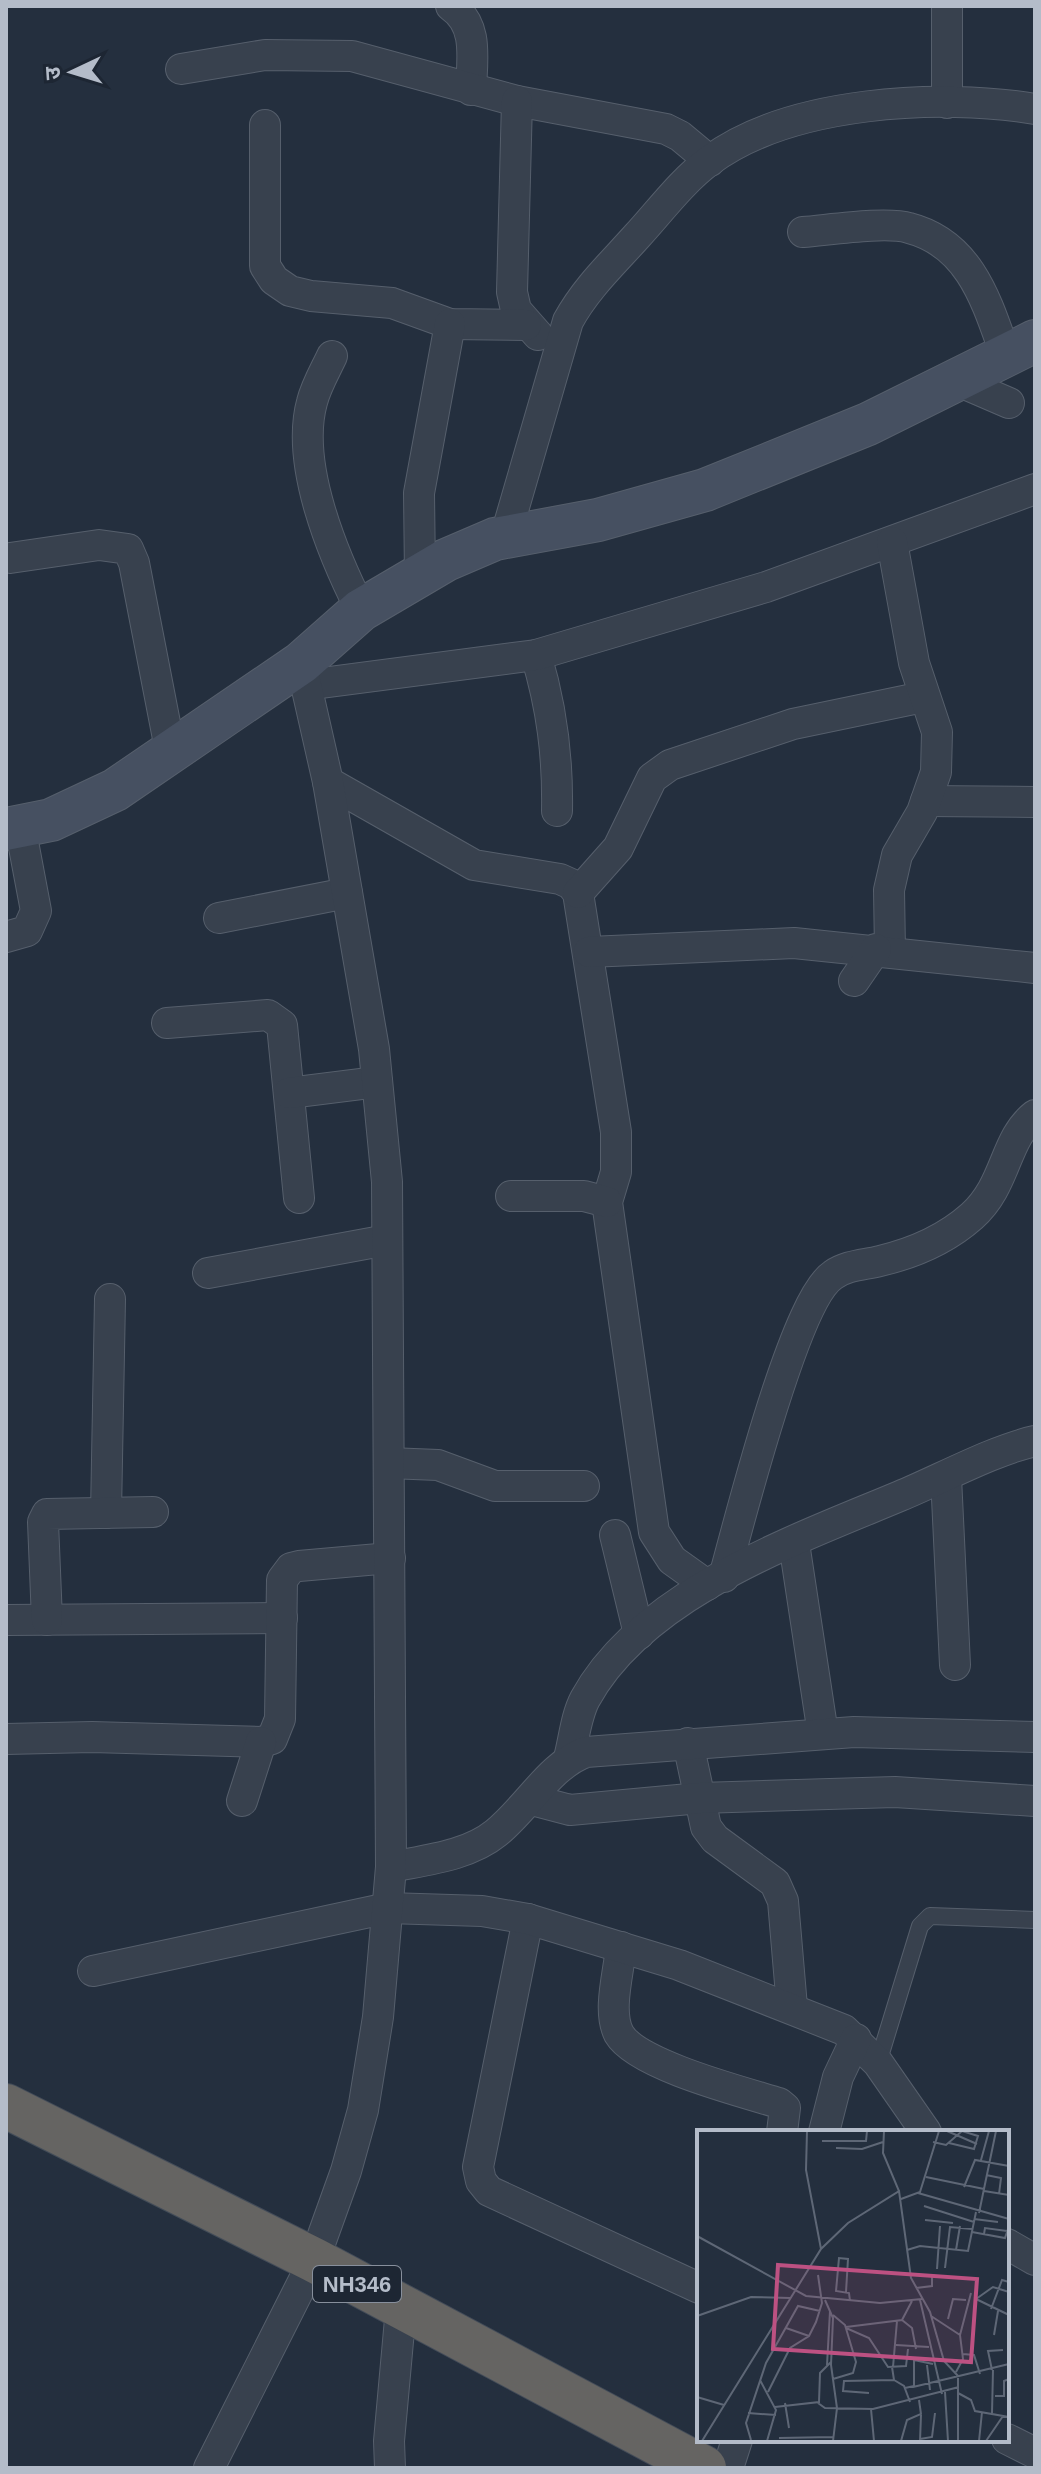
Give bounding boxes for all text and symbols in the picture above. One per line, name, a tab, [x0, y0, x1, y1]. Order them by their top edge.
north arrow	[32, 32, 112, 112]
text: उ	[40, 65, 65, 81]
inset map	[697, 2130, 1009, 2442]
road number: NH346	[313, 2266, 401, 2302]

